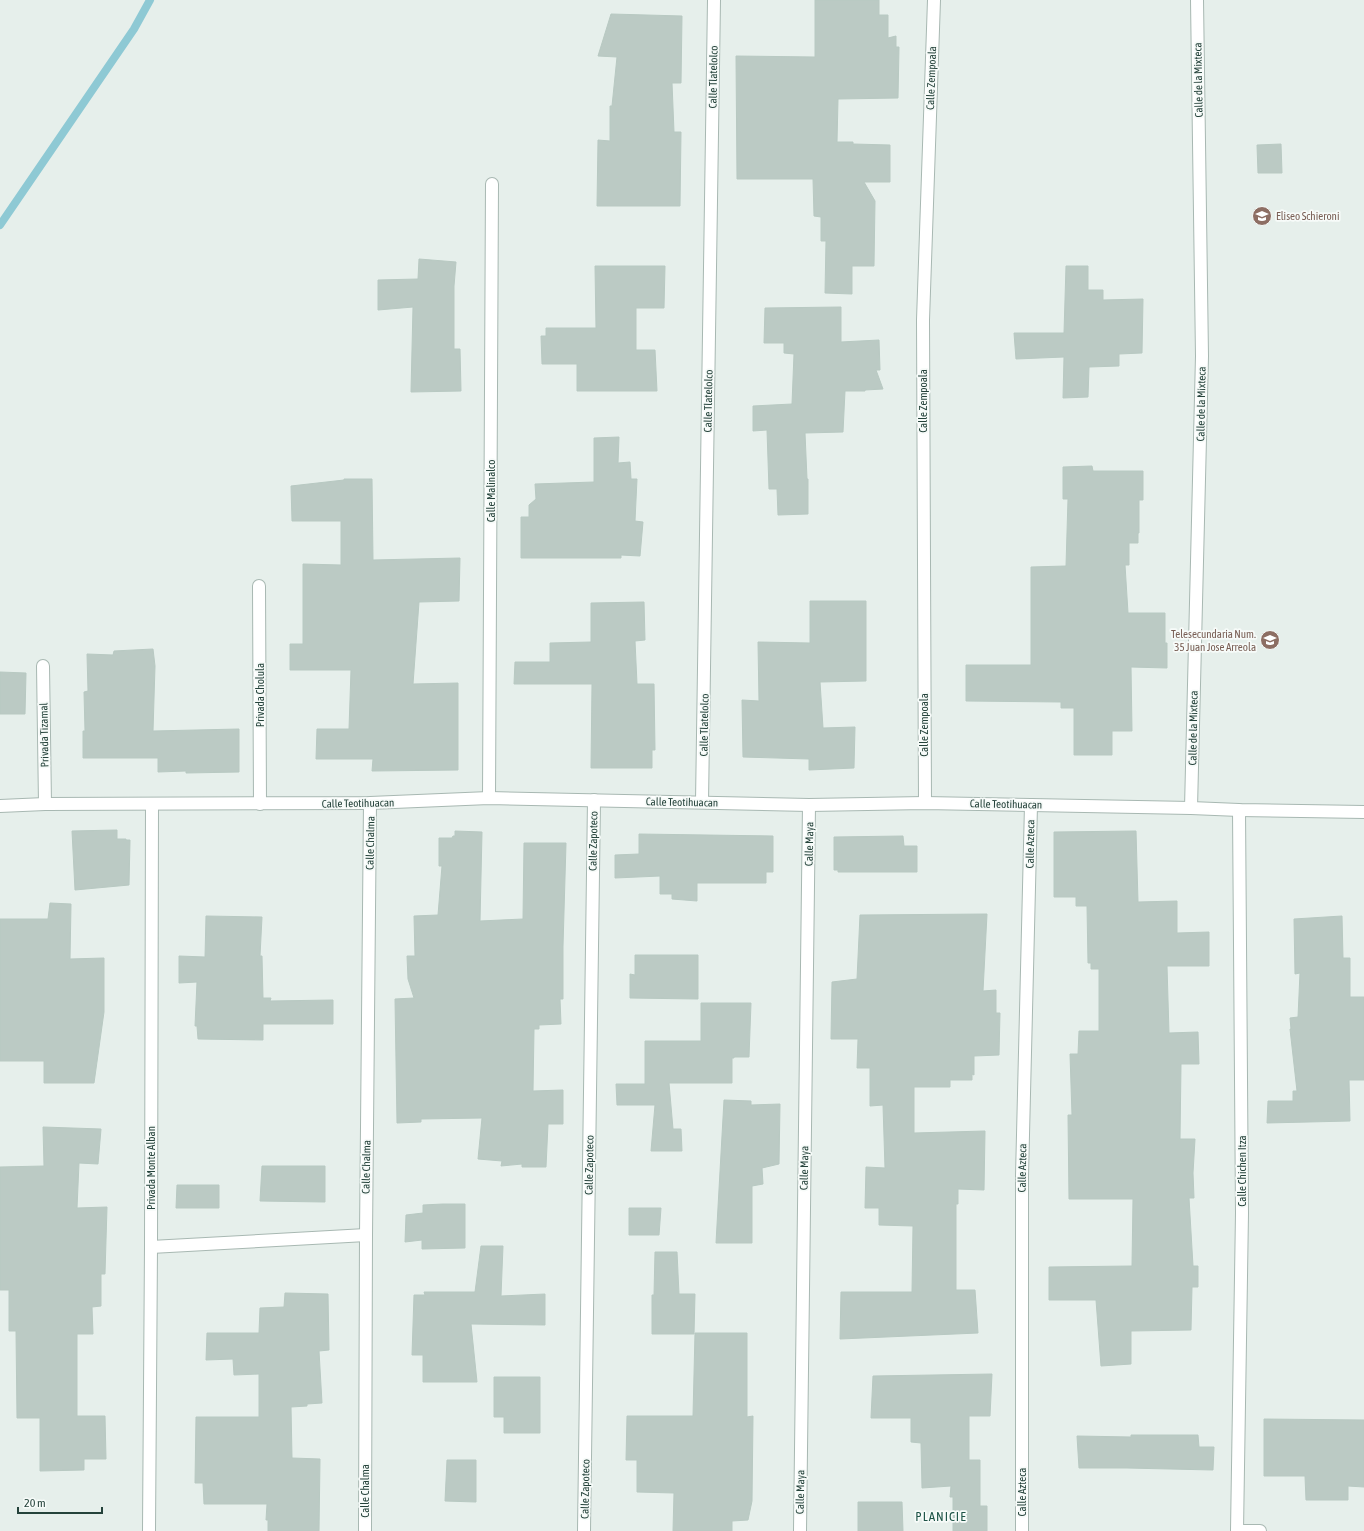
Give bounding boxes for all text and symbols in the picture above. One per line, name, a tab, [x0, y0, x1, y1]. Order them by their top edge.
street label: Calle de la Mixteca	[1191, 42, 1205, 118]
street label: Calle Tlatelolco	[706, 45, 720, 109]
street label: Calle Zempoala	[924, 46, 938, 110]
school or university icon: Eliseo Schieroni	[1251, 205, 1273, 227]
place label: Eliseo Schieroni	[1276, 210, 1339, 222]
street label: Calle de la Mixteca	[1194, 366, 1208, 442]
street label: Calle Tlatelolco	[701, 369, 715, 433]
street label: Calle Zempoala	[917, 369, 929, 433]
street label: Calle Malinalco	[485, 460, 497, 522]
place label: Telesecundaria Num. 35 Juan Jose Arreola	[1171, 628, 1256, 653]
school or university icon: Telesecundaria Num. 35 Juan Jose Arreola	[1259, 629, 1281, 651]
street label: Privada Cholula	[254, 663, 266, 727]
street label: Calle de la Mixteca	[1186, 690, 1200, 766]
street label: Calle Tlatelolco	[697, 693, 711, 757]
street label: Calle Zempoala	[918, 693, 930, 757]
street label: Privada Tizamal	[37, 702, 51, 767]
street label: Calle Teotihuacan	[646, 795, 718, 809]
street label: Calle Teotihuacan	[322, 796, 394, 810]
street label: Calle Teotihuacan	[970, 797, 1042, 811]
street label: Calle Zapoteco	[586, 811, 600, 871]
street label: Calle Chalma	[364, 816, 376, 870]
street label: Calle Azteca	[1024, 819, 1036, 869]
street label: Calle Maya	[803, 822, 815, 866]
street label: Privada Monte Alban	[145, 1126, 157, 1210]
street label: Calle Zapoteco	[582, 1135, 596, 1195]
street label: Calle Chichen Itza	[1236, 1135, 1248, 1207]
street label: Calle Chalma	[360, 1140, 372, 1194]
street label: Calle Azteca	[1016, 1143, 1028, 1193]
street label: Calle Maya	[798, 1146, 810, 1190]
street label: Calle Zapoteco	[578, 1459, 592, 1519]
street label: Calle Chalma	[359, 1464, 371, 1518]
street label: Calle Azteca	[1016, 1468, 1028, 1516]
street label: Calle Maya	[794, 1470, 806, 1514]
scale bar	[18, 1489, 102, 1515]
text: 20 m	[24, 1496, 46, 1510]
district label: PLANICIE	[915, 1509, 967, 1524]

